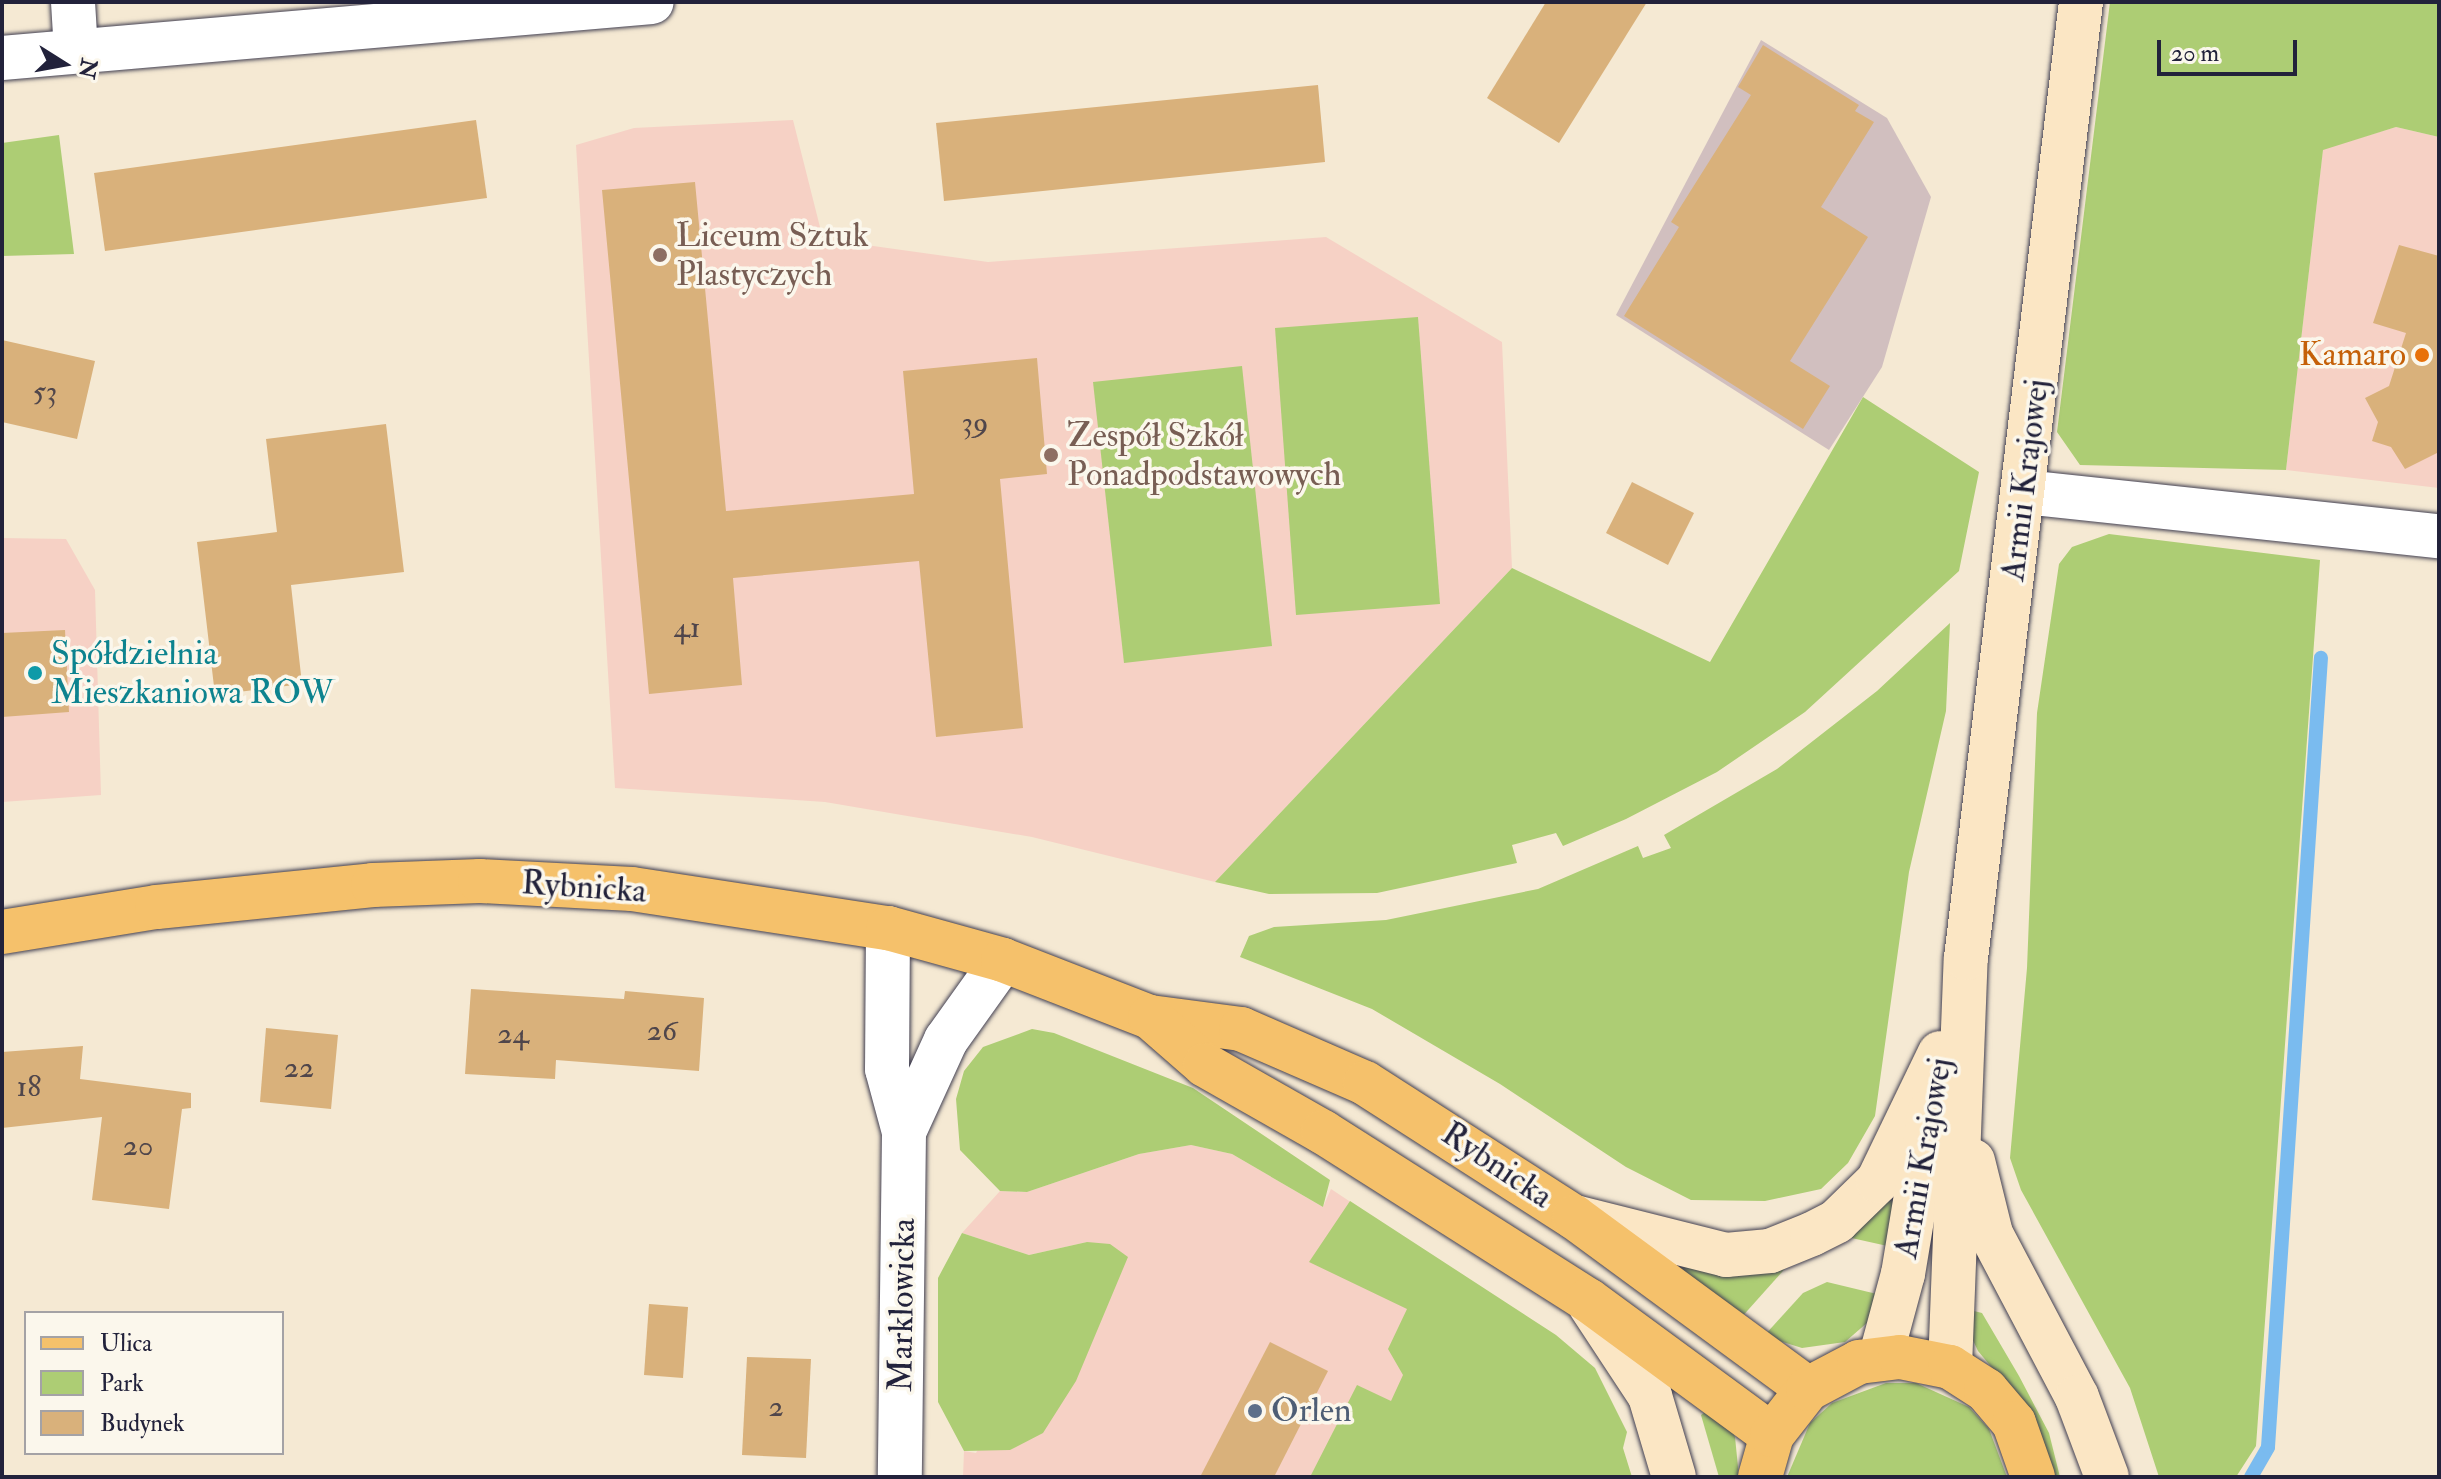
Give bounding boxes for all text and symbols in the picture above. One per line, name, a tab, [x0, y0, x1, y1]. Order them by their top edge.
north arrow	[24, 24, 104, 104]
scale bar	[2161, 24, 2301, 74]
text: 20 m	[2171, 38, 2219, 69]
text: N	[72, 56, 103, 81]
place label: Liceum Sztuk Plastyczych	[676, 215, 869, 294]
marker: Liceum Sztuk Plastyczych	[651, 246, 669, 264]
place label: Kamaro	[2299, 335, 2406, 375]
marker: Kamaro	[2413, 346, 2431, 364]
house number: 53	[33, 374, 57, 410]
street label: Armii Krajowej	[1992, 377, 2058, 583]
house number: 39	[962, 405, 988, 441]
place label: Zespół Szkół Ponadpodstawowych	[1067, 415, 1341, 494]
marker: Zespół Szkół Ponadpodstawowych	[1042, 446, 1060, 464]
house number: 41	[674, 610, 700, 646]
place label: Spółdzielnia Mieszkaniowa ROW	[51, 633, 335, 712]
marker: Spółdzielnia Mieszkaniowa ROW	[26, 664, 44, 682]
street label: Rybnicka	[520, 862, 648, 912]
house number: 26	[647, 1013, 677, 1049]
house number: 24	[497, 1016, 529, 1052]
house number: 22	[284, 1050, 314, 1086]
street label: Armii Krajowej	[1885, 1054, 1961, 1262]
house number: 18	[17, 1069, 41, 1105]
street label: Rybnicka	[1434, 1113, 1560, 1217]
house number: 20	[123, 1128, 153, 1164]
street label: Marklowicka	[880, 1218, 924, 1392]
legend	[24, 1311, 284, 1455]
text: Ulica	[100, 1328, 152, 1359]
text: Park	[100, 1368, 144, 1399]
house number: 2	[768, 1389, 784, 1425]
place label: Orlen	[1271, 1391, 1352, 1431]
marker: Orlen	[1246, 1402, 1264, 1420]
text: Budynek	[100, 1408, 184, 1439]

